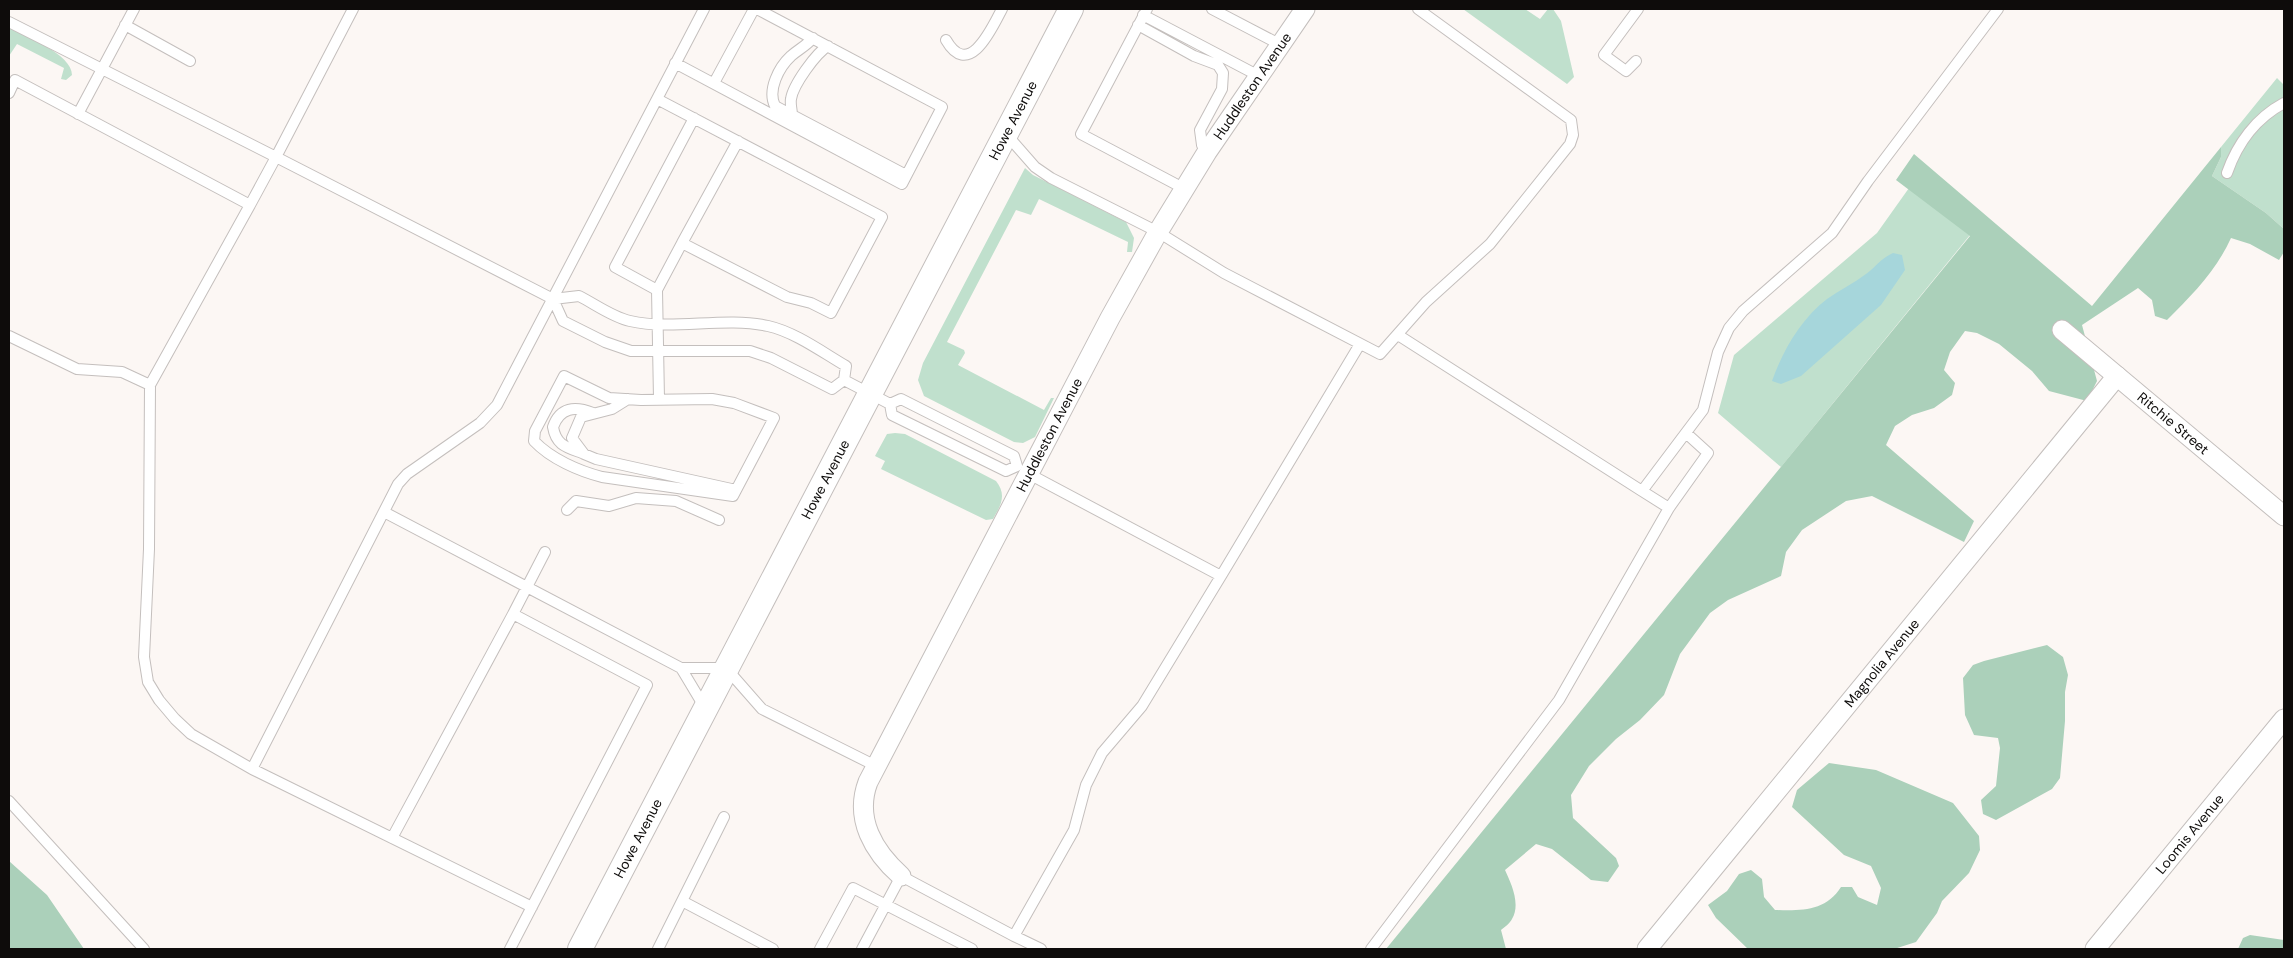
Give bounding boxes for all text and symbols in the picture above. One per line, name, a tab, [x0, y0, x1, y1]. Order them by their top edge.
street label: Huddleston Avenue	[1209, 29, 1295, 143]
street label: Howe Avenue	[985, 77, 1041, 163]
street label: Huddleston Avenue	[1012, 375, 1086, 495]
street label: Ritchie Street	[2134, 388, 2213, 458]
street label: Howe Avenue	[797, 436, 854, 522]
street label: Magnolia Avenue	[1840, 615, 1923, 711]
street label: Loomis Avenue	[2152, 790, 2228, 877]
street label: Howe Avenue	[610, 795, 666, 881]

